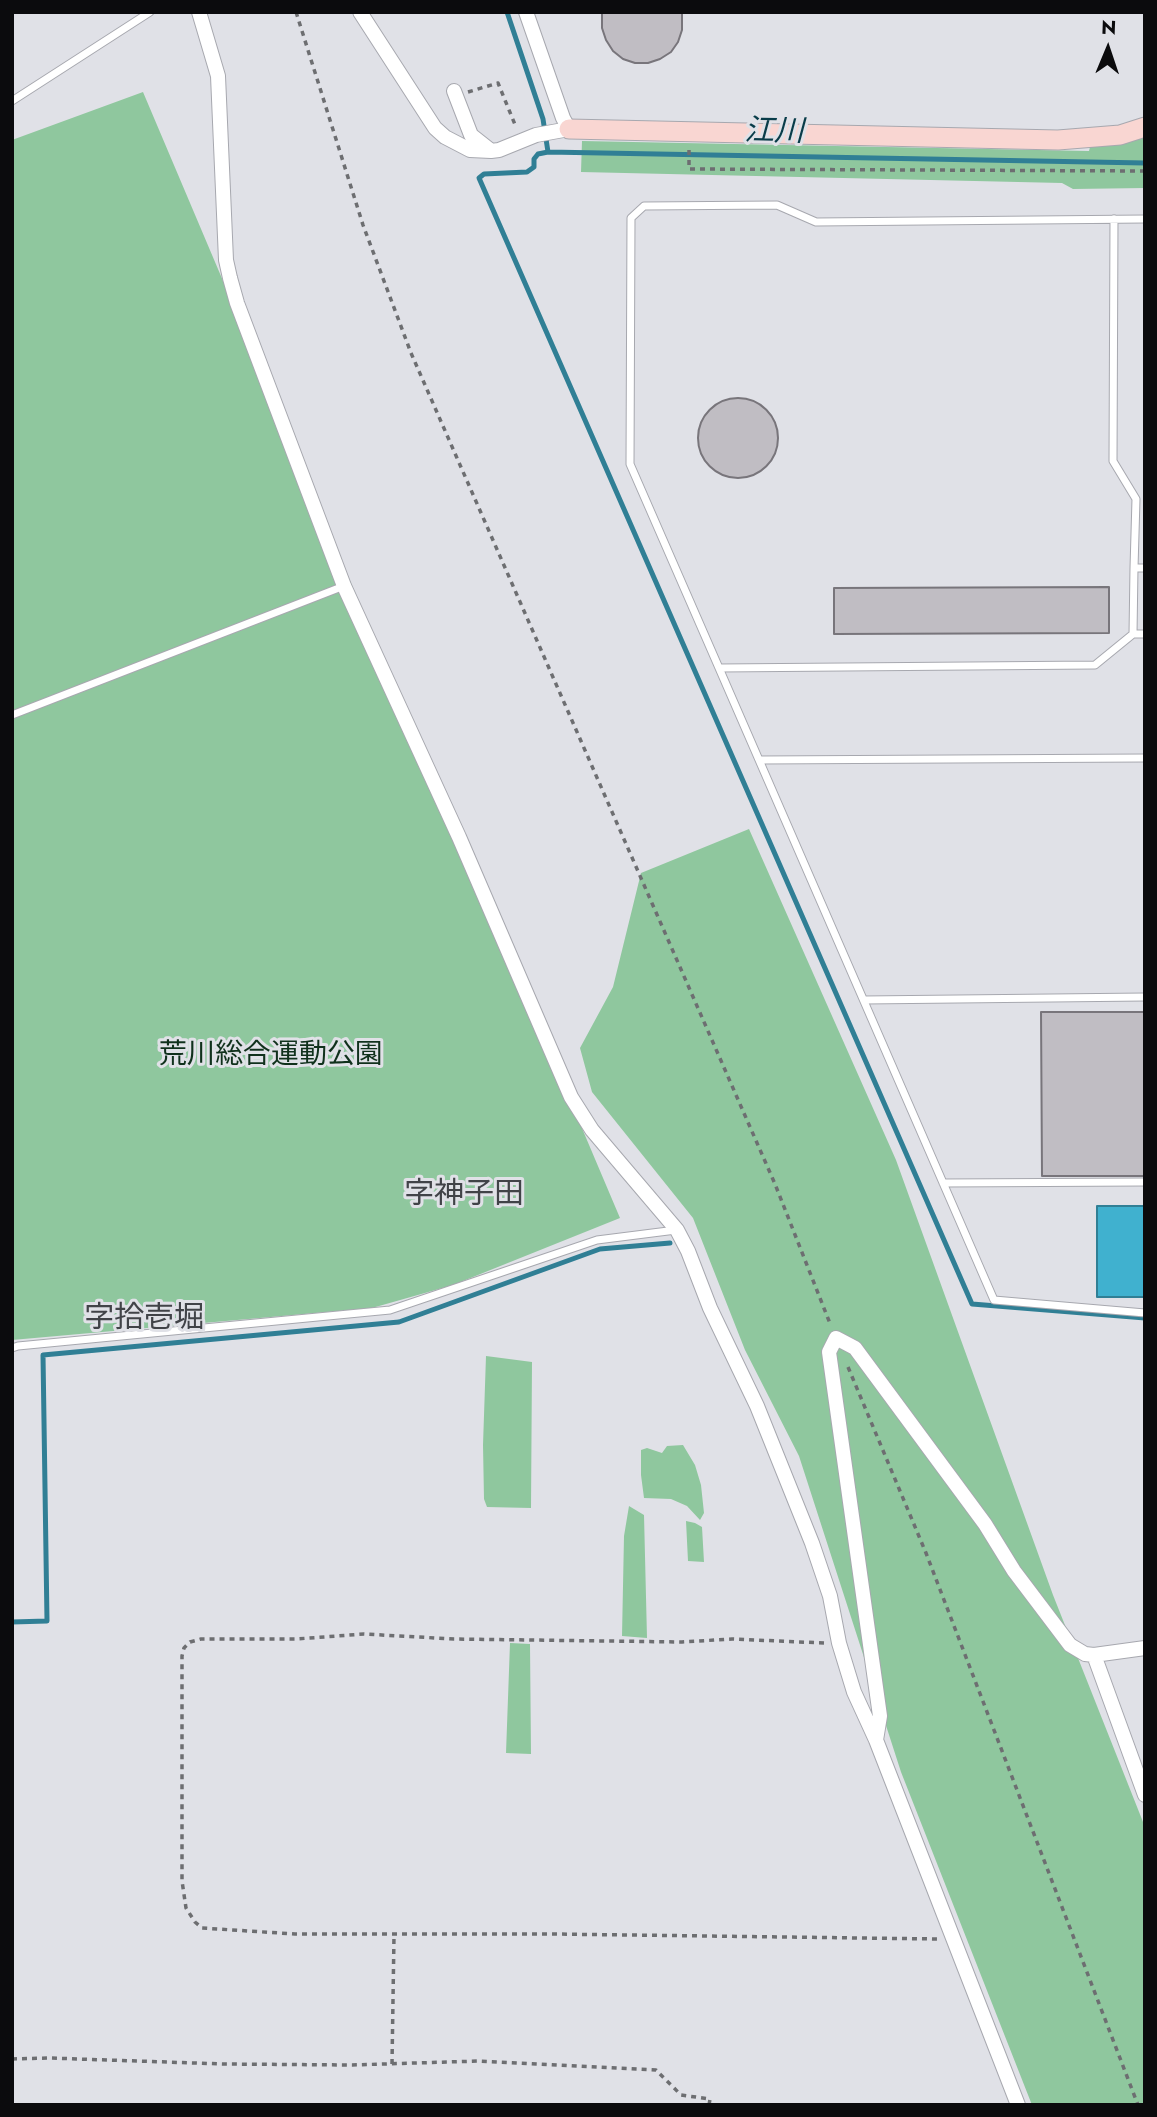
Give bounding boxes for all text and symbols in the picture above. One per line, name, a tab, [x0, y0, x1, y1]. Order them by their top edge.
north arrow	[1073, 14, 1143, 84]
text: N	[1101, 14, 1117, 41]
water label: 江川	[744, 114, 804, 152]
park label: 荒川総合運動公園	[159, 1039, 383, 1073]
district label: 字神子田	[404, 1178, 524, 1214]
district label: 字拾壱堀	[84, 1302, 204, 1338]

